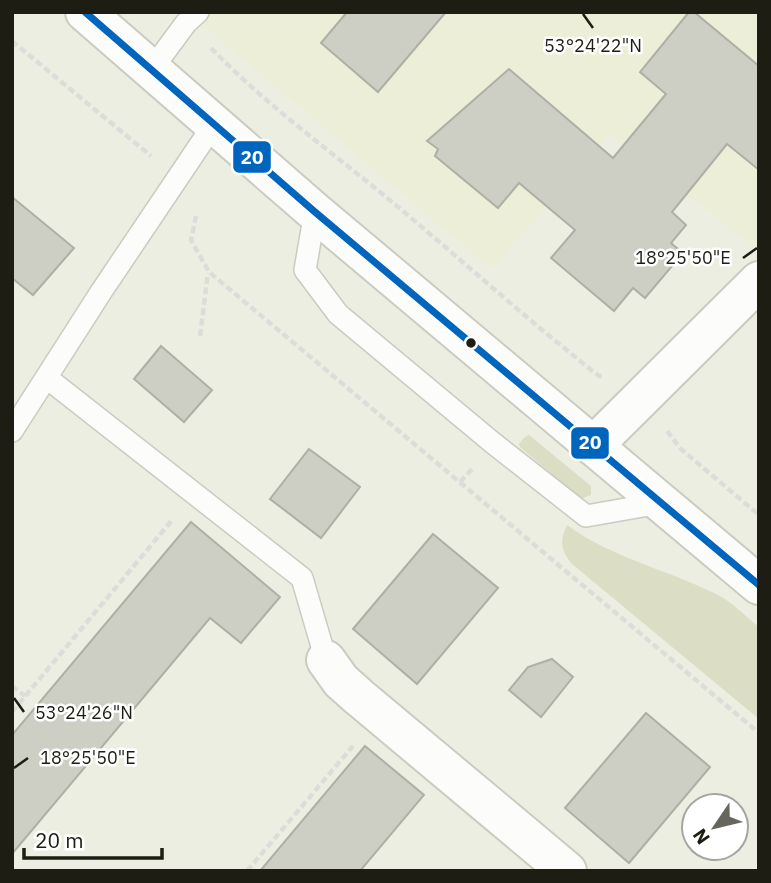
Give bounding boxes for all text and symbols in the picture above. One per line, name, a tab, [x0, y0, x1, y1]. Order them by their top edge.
text: 53°24'22"N	[544, 34, 642, 57]
line badge: 20	[232, 140, 272, 174]
text: 20	[241, 145, 263, 169]
text: 18°25'50"E	[635, 246, 731, 269]
unlabelled marker	[464, 336, 478, 350]
line badge: 20	[570, 426, 610, 460]
text: 20	[579, 430, 601, 454]
text: 53°24'26"N	[35, 701, 133, 724]
text: 18°25'50"E	[40, 746, 136, 769]
north arrow	[680, 792, 750, 862]
scale bar	[24, 816, 163, 860]
text: N	[687, 824, 715, 849]
text: 20 m	[35, 826, 84, 854]

